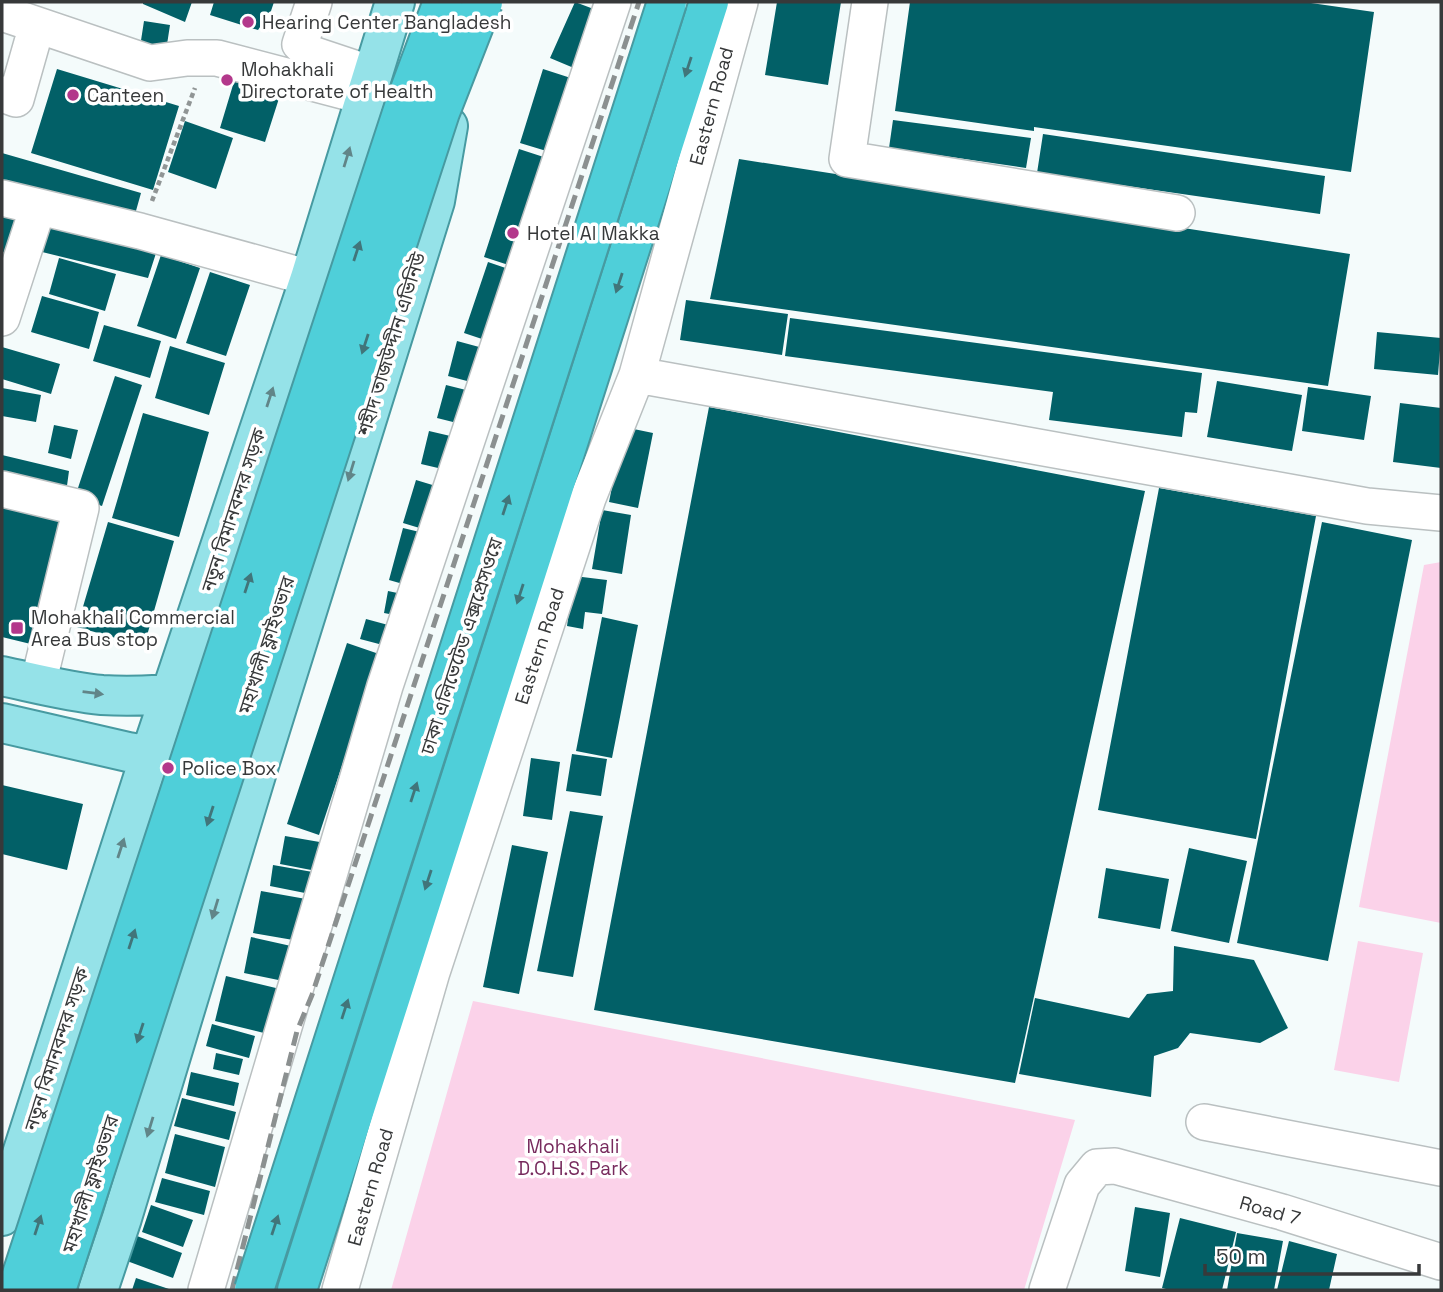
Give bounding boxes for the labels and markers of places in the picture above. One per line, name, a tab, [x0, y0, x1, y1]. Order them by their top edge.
place label: Hearing Center Bangladesh	[262, 10, 512, 35]
marker: Hearing Center Bangladesh	[240, 14, 256, 30]
place label: Mohakhali Directorate of Health	[241, 57, 433, 104]
marker: Mohakhali Directorate of Health	[219, 72, 235, 88]
place label: Canteen	[87, 83, 164, 108]
marker: Canteen	[65, 87, 81, 103]
place label: Hotel Al Makka	[527, 221, 660, 246]
marker: Hotel Al Makka	[505, 225, 521, 241]
place label: Mohakhali Commercial Area Bus stop	[31, 605, 235, 652]
marker: Mohakhali Commercial Area Bus stop	[9, 620, 25, 636]
place label: Police Box	[182, 756, 277, 781]
marker: Police Box	[160, 760, 176, 776]

